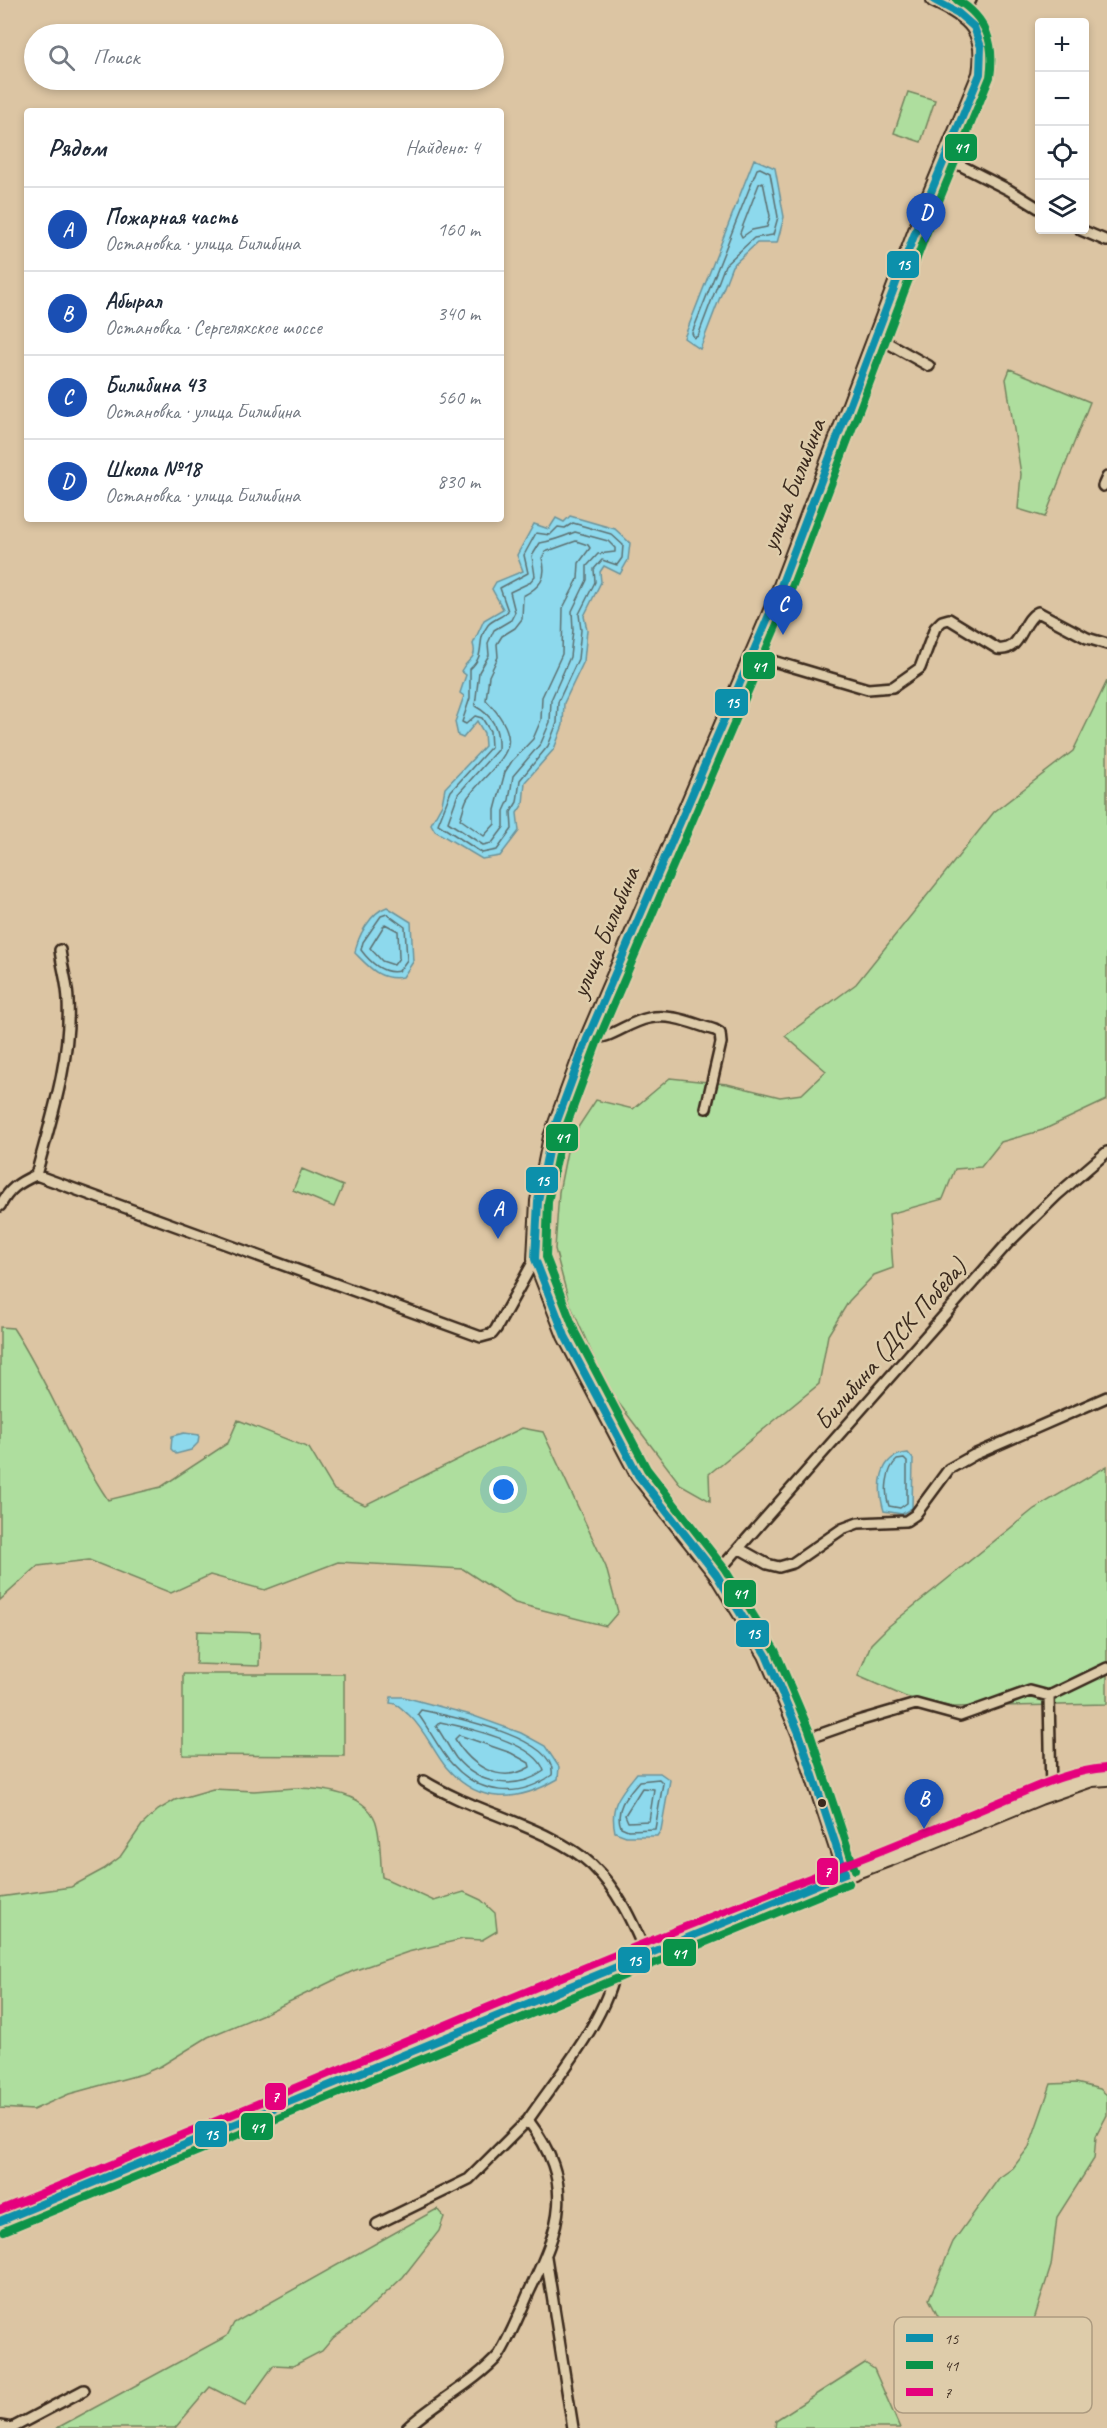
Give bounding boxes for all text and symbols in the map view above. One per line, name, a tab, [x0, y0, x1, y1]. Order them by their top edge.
map controls	[1035, 18, 1089, 234]
button: +	[1035, 18, 1089, 72]
search box	[24, 24, 504, 90]
icon: search	[45, 41, 78, 74]
text: Поиск	[93, 43, 139, 71]
button: −	[1035, 72, 1089, 126]
button: locate	[1035, 126, 1089, 180]
text: Рядом	[48, 131, 106, 164]
line badge: 41	[944, 133, 978, 162]
text: Найдено: 4	[405, 135, 480, 160]
text: 41	[954, 138, 970, 158]
button: layers	[1035, 180, 1089, 234]
pin: D	[906, 194, 946, 243]
text: Пожарная часть	[105, 203, 237, 231]
text: A	[62, 217, 73, 242]
text: 160 m	[437, 217, 480, 242]
text: Остановка · улица Билибина	[105, 231, 300, 256]
line badge: 15	[886, 250, 920, 279]
text: 15	[896, 255, 912, 275]
text: Абырал	[105, 287, 162, 315]
text: B	[62, 301, 73, 326]
text: 340 m	[437, 301, 480, 326]
text: Остановка · Сергеляхское шоссе	[105, 315, 322, 340]
text: Билибина 43	[105, 371, 205, 399]
text: C	[63, 385, 72, 410]
text: 560 m	[437, 385, 480, 410]
text: Остановка · улица Билибина	[105, 399, 300, 424]
street label: улица Билибина	[752, 413, 834, 558]
text: Школа №18	[105, 455, 201, 483]
text: D	[62, 469, 73, 494]
text: 830 m	[437, 469, 480, 494]
text: Остановка · улица Билибина	[105, 483, 300, 508]
pin: C	[764, 586, 802, 635]
line badge: 41	[742, 651, 776, 680]
text: 41	[752, 657, 768, 677]
line badge: 15	[714, 688, 749, 717]
text: 15	[725, 693, 741, 713]
street label: улица Билибина	[562, 860, 648, 1004]
line badge: 41	[545, 1123, 579, 1152]
text: 41	[555, 1128, 571, 1148]
line badge: 15	[525, 1166, 559, 1194]
text: 15	[535, 1171, 551, 1191]
pin: A	[478, 1190, 518, 1239]
street label: Билибина (ДСК Победа)	[806, 1250, 975, 1437]
your location	[489, 1475, 518, 1504]
line badge: 41	[723, 1579, 757, 1608]
text: 41	[733, 1584, 749, 1604]
line badge: 15	[735, 1619, 770, 1648]
text: 15	[746, 1624, 762, 1644]
pin: B	[904, 1780, 944, 1829]
unlabelled marker	[816, 1797, 828, 1809]
line badge: 7	[816, 1857, 839, 1886]
text: 7	[823, 1862, 832, 1882]
line badge: 41	[662, 1938, 697, 1967]
text: 41	[672, 1944, 688, 1964]
line badge: 15	[617, 1946, 651, 1974]
text: 15	[627, 1951, 643, 1971]
line badge: 7	[264, 2082, 287, 2111]
text: 7	[271, 2087, 280, 2107]
line badge: 41	[240, 2112, 274, 2141]
text: 41	[250, 2118, 266, 2138]
line badge: 15	[194, 2120, 228, 2148]
text: 15	[204, 2125, 220, 2145]
legend	[894, 2317, 1092, 2413]
text: 15	[944, 2329, 959, 2349]
text: 41	[944, 2356, 959, 2376]
text: 7	[944, 2383, 952, 2403]

